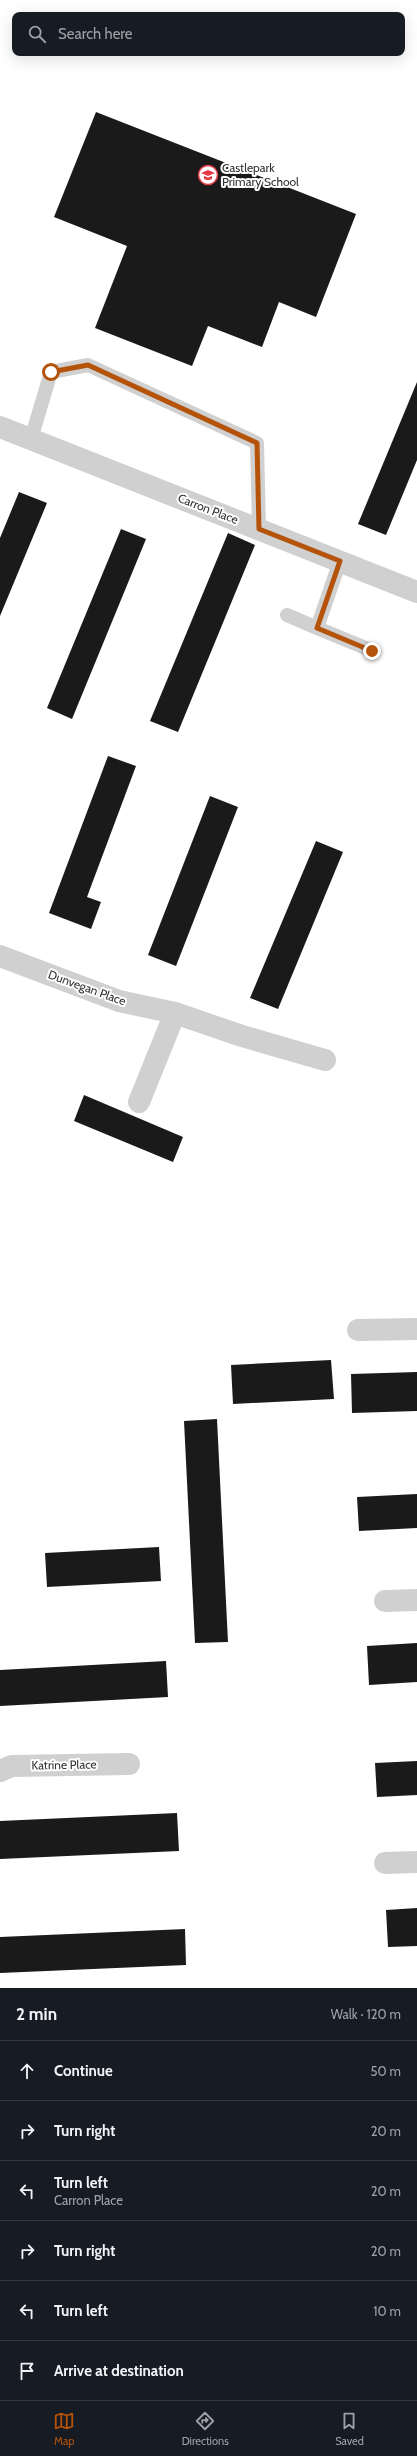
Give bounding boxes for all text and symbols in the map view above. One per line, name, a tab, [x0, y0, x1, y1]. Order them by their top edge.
search box	[12, 12, 405, 56]
icon: search	[26, 23, 48, 45]
text: Search here	[58, 25, 133, 43]
place label: Castlepark Primary School	[222, 160, 299, 189]
school or university icon: Castlepark Primary School	[197, 164, 219, 186]
route start	[42, 363, 60, 381]
street label: Carron Place	[176, 490, 241, 527]
route end	[363, 642, 381, 660]
street label: Dunvegan Place	[46, 967, 128, 1009]
street label: Katrine Place	[31, 1756, 97, 1773]
text: 2 min	[16, 2004, 57, 2024]
text: Walk · 120 m	[331, 2006, 401, 2022]
icon: ahead	[16, 2060, 38, 2082]
text: Continue	[54, 2062, 113, 2080]
text: 50 m	[371, 2063, 401, 2079]
icon: right	[16, 2120, 38, 2142]
text: Turn right	[54, 2122, 115, 2140]
text: 20 m	[371, 2123, 401, 2139]
text: Turn left	[54, 2174, 108, 2192]
icon: left	[16, 2180, 38, 2202]
text: 20 m	[371, 2183, 401, 2199]
text: Carron Place	[54, 2192, 123, 2208]
icon: right	[16, 2240, 38, 2262]
text: Turn right	[54, 2242, 115, 2260]
text: 20 m	[371, 2243, 401, 2259]
icon: left	[16, 2300, 38, 2322]
text: Turn left	[54, 2302, 108, 2320]
text: 10 m	[373, 2303, 401, 2319]
icon: arrive	[16, 2360, 38, 2382]
text: Arrive at destination	[54, 2362, 184, 2380]
tab: Map	[53, 2410, 75, 2448]
tab: Directions	[182, 2410, 229, 2448]
tab: Saved	[335, 2410, 364, 2448]

